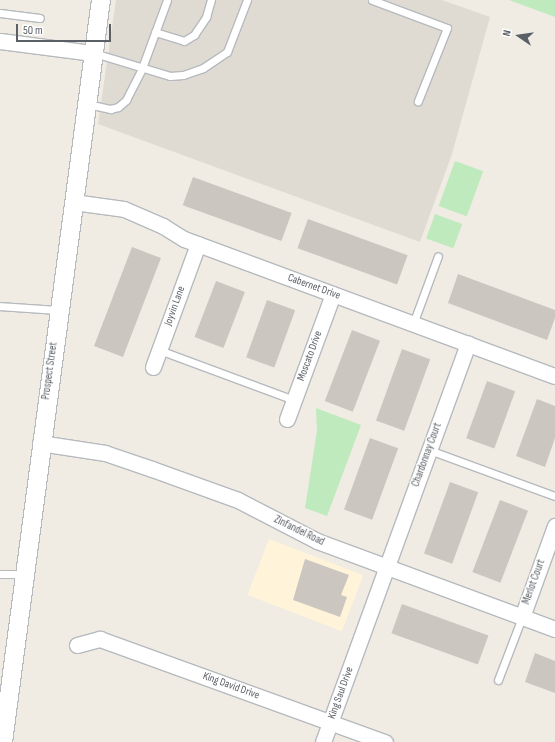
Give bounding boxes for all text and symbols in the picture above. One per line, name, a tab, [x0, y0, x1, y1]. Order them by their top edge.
scale bar	[18, 16, 113, 42]
north arrow	[499, 16, 539, 56]
text: 50 m	[23, 23, 43, 38]
text: N	[500, 29, 514, 38]
street label: Cabernet Drive	[286, 271, 342, 303]
street label: Joyvin Lane	[162, 284, 188, 328]
street label: Moscato Drive	[295, 329, 325, 383]
street label: Prospect Street	[39, 341, 61, 401]
street label: Chardonnay Court	[409, 421, 445, 489]
street label: Zinfandel Road	[272, 513, 326, 549]
street label: Merlot Court	[520, 558, 548, 606]
street label: King Saul Drive	[325, 665, 357, 721]
street label: King David Drive	[201, 670, 261, 702]

